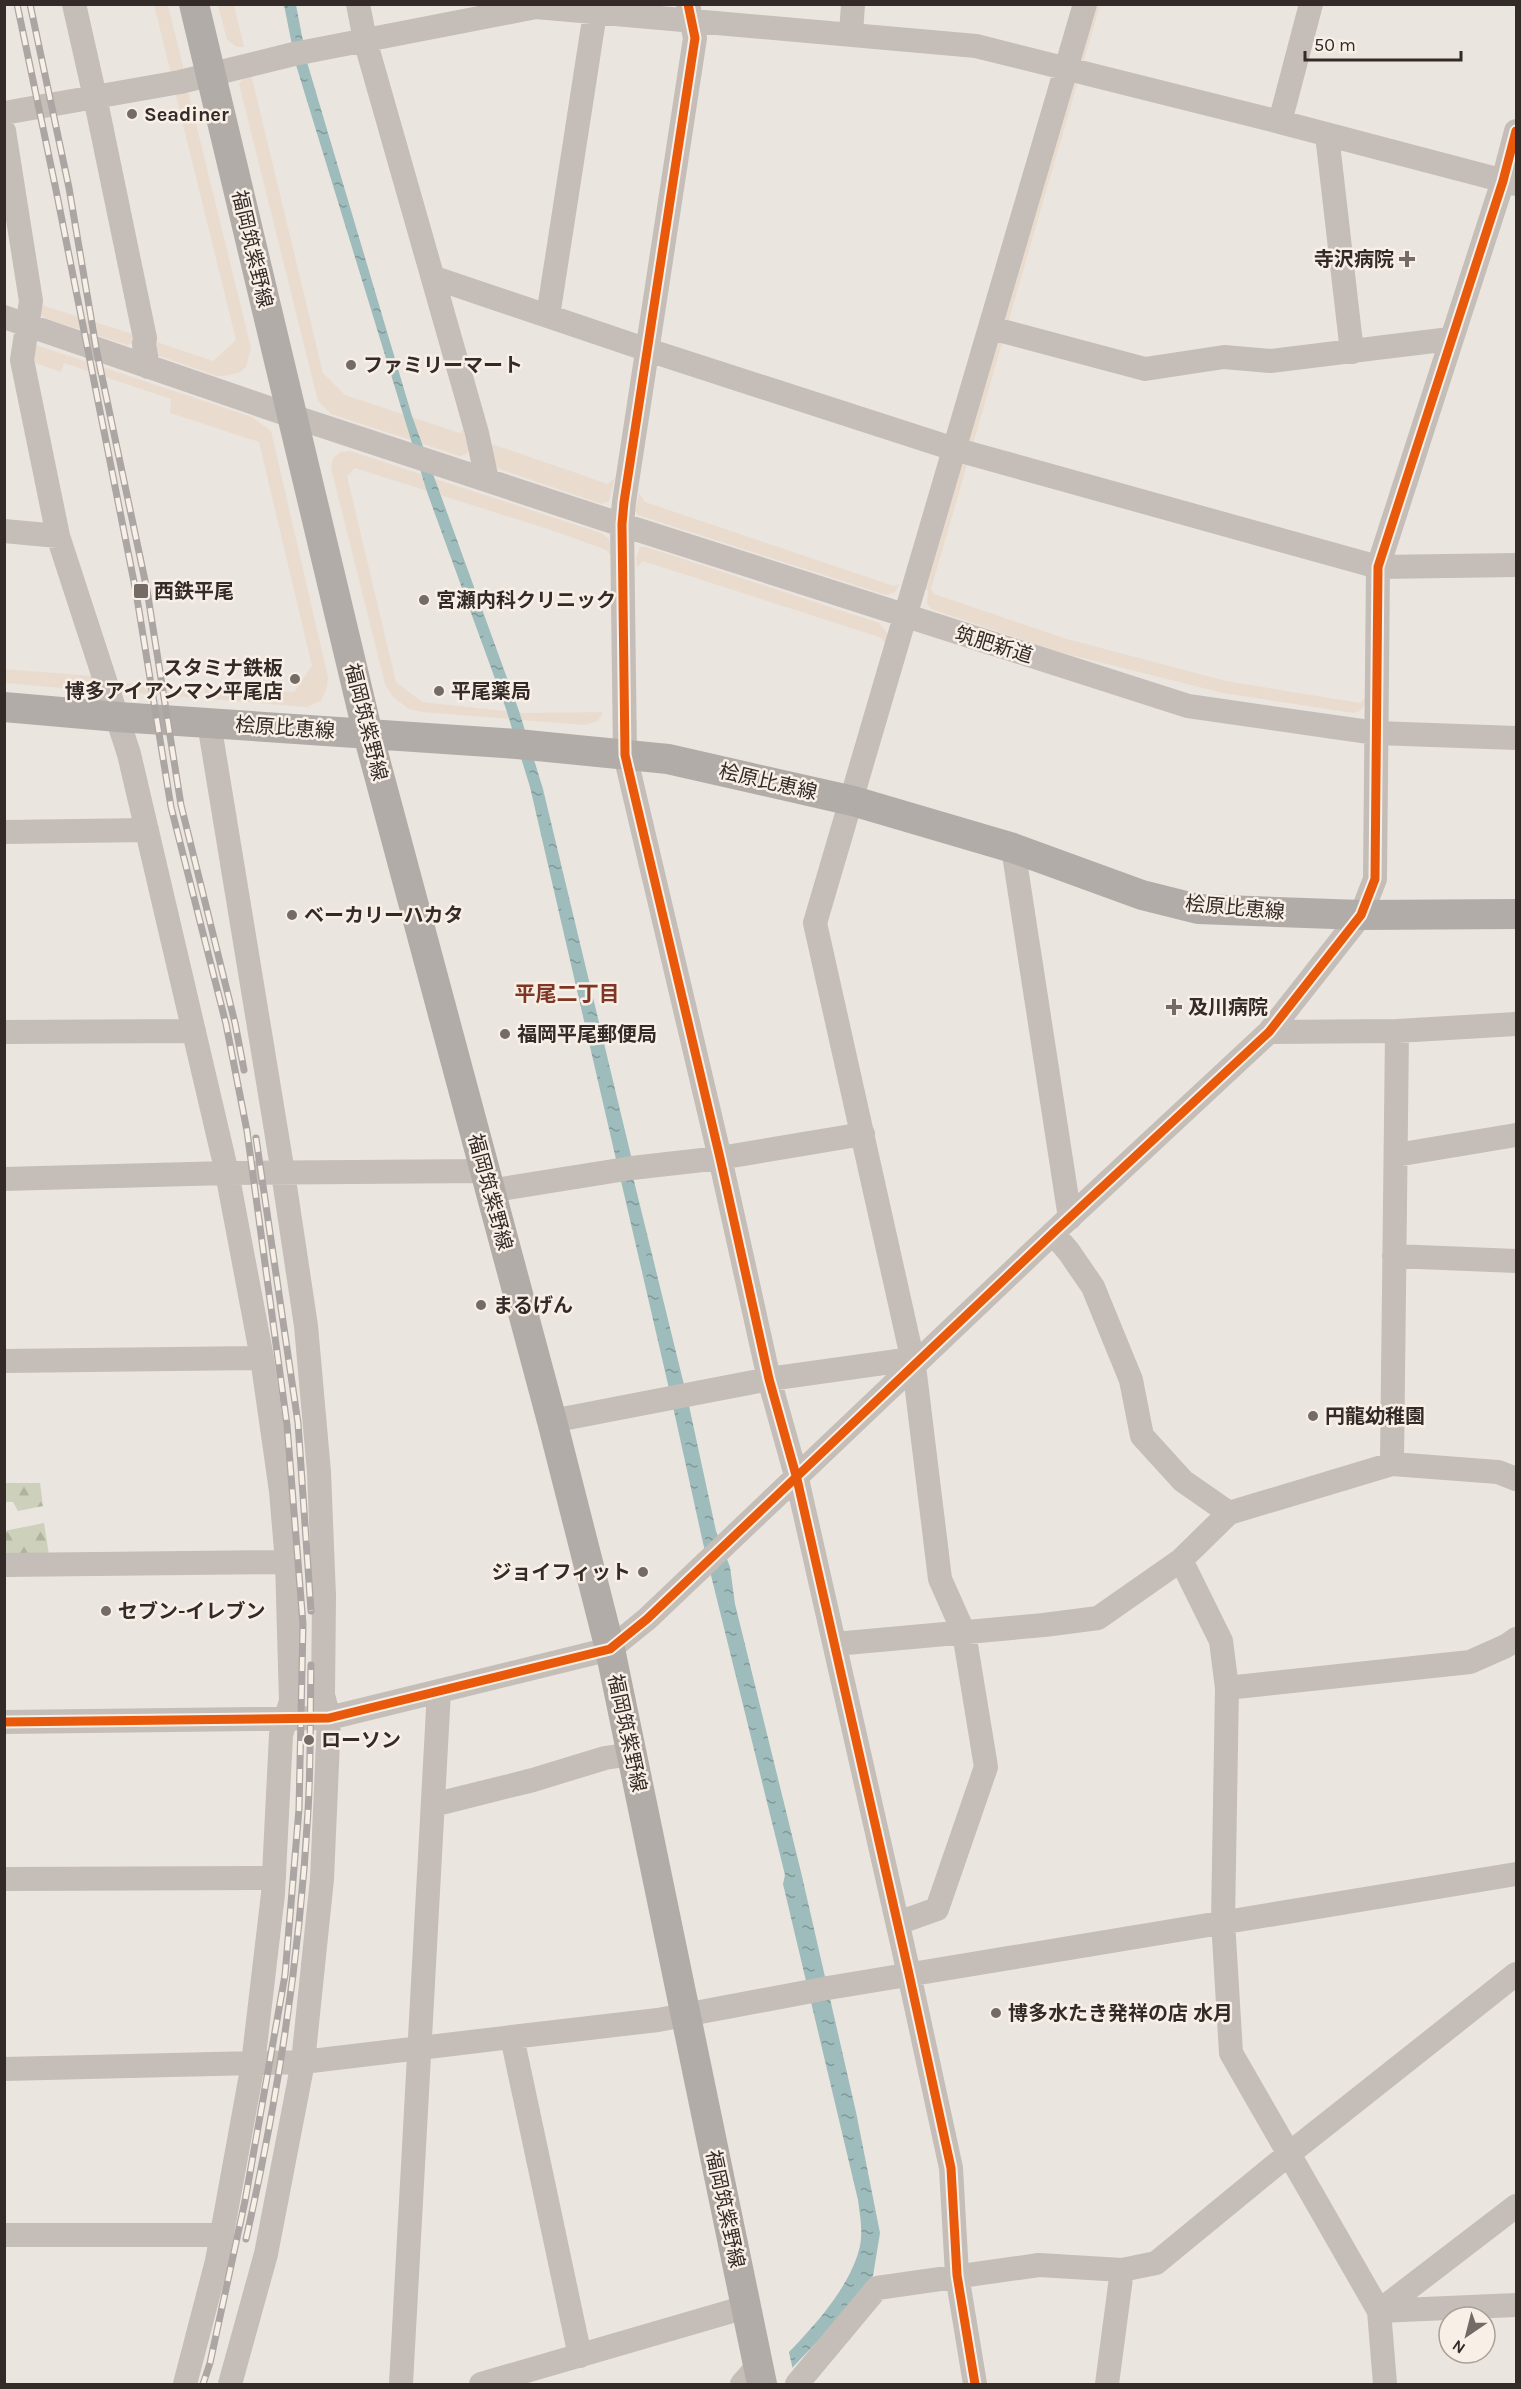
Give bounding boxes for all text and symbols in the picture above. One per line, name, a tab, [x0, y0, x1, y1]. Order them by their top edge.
scale bar	[1305, 24, 1461, 62]
text: 50 m	[1314, 34, 1356, 56]
place label: Seadiner	[144, 103, 229, 126]
marker: Seadiner	[125, 107, 139, 121]
street label: 福岡筑紫野線	[227, 188, 277, 310]
place label: 寺沢病院	[1314, 248, 1394, 271]
marker: 寺沢病院	[1398, 250, 1416, 268]
place label: ファミリーマート	[363, 354, 523, 377]
marker: ファミリーマート	[344, 358, 358, 372]
place label: 西鉄平尾	[154, 580, 234, 603]
marker: 西鉄平尾	[132, 582, 150, 600]
place label: 宮瀬内科クリニック	[436, 589, 616, 612]
marker: 宮瀬内科クリニック	[417, 593, 431, 607]
street label: 筑肥新道	[952, 622, 1036, 668]
place label: スタミナ鉄板 博多アイアンマン平尾店	[65, 657, 283, 703]
street label: 福岡筑紫野線	[340, 661, 392, 783]
marker: スタミナ鉄板 博多アイアンマン平尾店	[288, 672, 302, 686]
place label: 平尾薬局	[451, 680, 531, 703]
marker: 平尾薬局	[432, 684, 446, 698]
street label: 桧原比恵線	[234, 713, 336, 743]
street label: 桧原比恵線	[717, 760, 819, 804]
street label: 桧原比恵線	[1184, 892, 1286, 924]
place label: ベーカリーハカタ	[304, 904, 464, 927]
marker: ベーカリーハカタ	[285, 908, 299, 922]
district label: 平尾二丁目	[515, 982, 620, 1006]
place label: 及川病院	[1188, 996, 1268, 1019]
marker: 及川病院	[1165, 998, 1183, 1016]
place label: 福岡平尾郵便局	[517, 1023, 657, 1046]
marker: 福岡平尾郵便局	[498, 1027, 512, 1041]
street label: 福岡筑紫野線	[463, 1131, 517, 1253]
place label: まるげん	[493, 1294, 573, 1317]
marker: まるげん	[474, 1298, 488, 1312]
place label: 円龍幼稚園	[1325, 1405, 1425, 1428]
marker: 円龍幼稚園	[1306, 1409, 1320, 1423]
place label: ジョイフィット	[491, 1561, 631, 1584]
marker: ジョイフィット	[636, 1565, 650, 1579]
place label: セブン-イレブン	[118, 1600, 265, 1623]
marker: セブン-イレブン	[99, 1604, 113, 1618]
street label: 福岡筑紫野線	[603, 1672, 651, 1794]
place label: ローソン	[321, 1729, 401, 1752]
marker: ローソン	[302, 1733, 316, 1747]
place label: 博多水たき発祥の店 水月	[1008, 2002, 1233, 2025]
marker: 博多水たき発祥の店 水月	[989, 2006, 1003, 2020]
street label: 福岡筑紫野線	[701, 2148, 749, 2270]
north arrow	[1437, 2305, 1497, 2365]
text: N	[1449, 2336, 1469, 2358]

